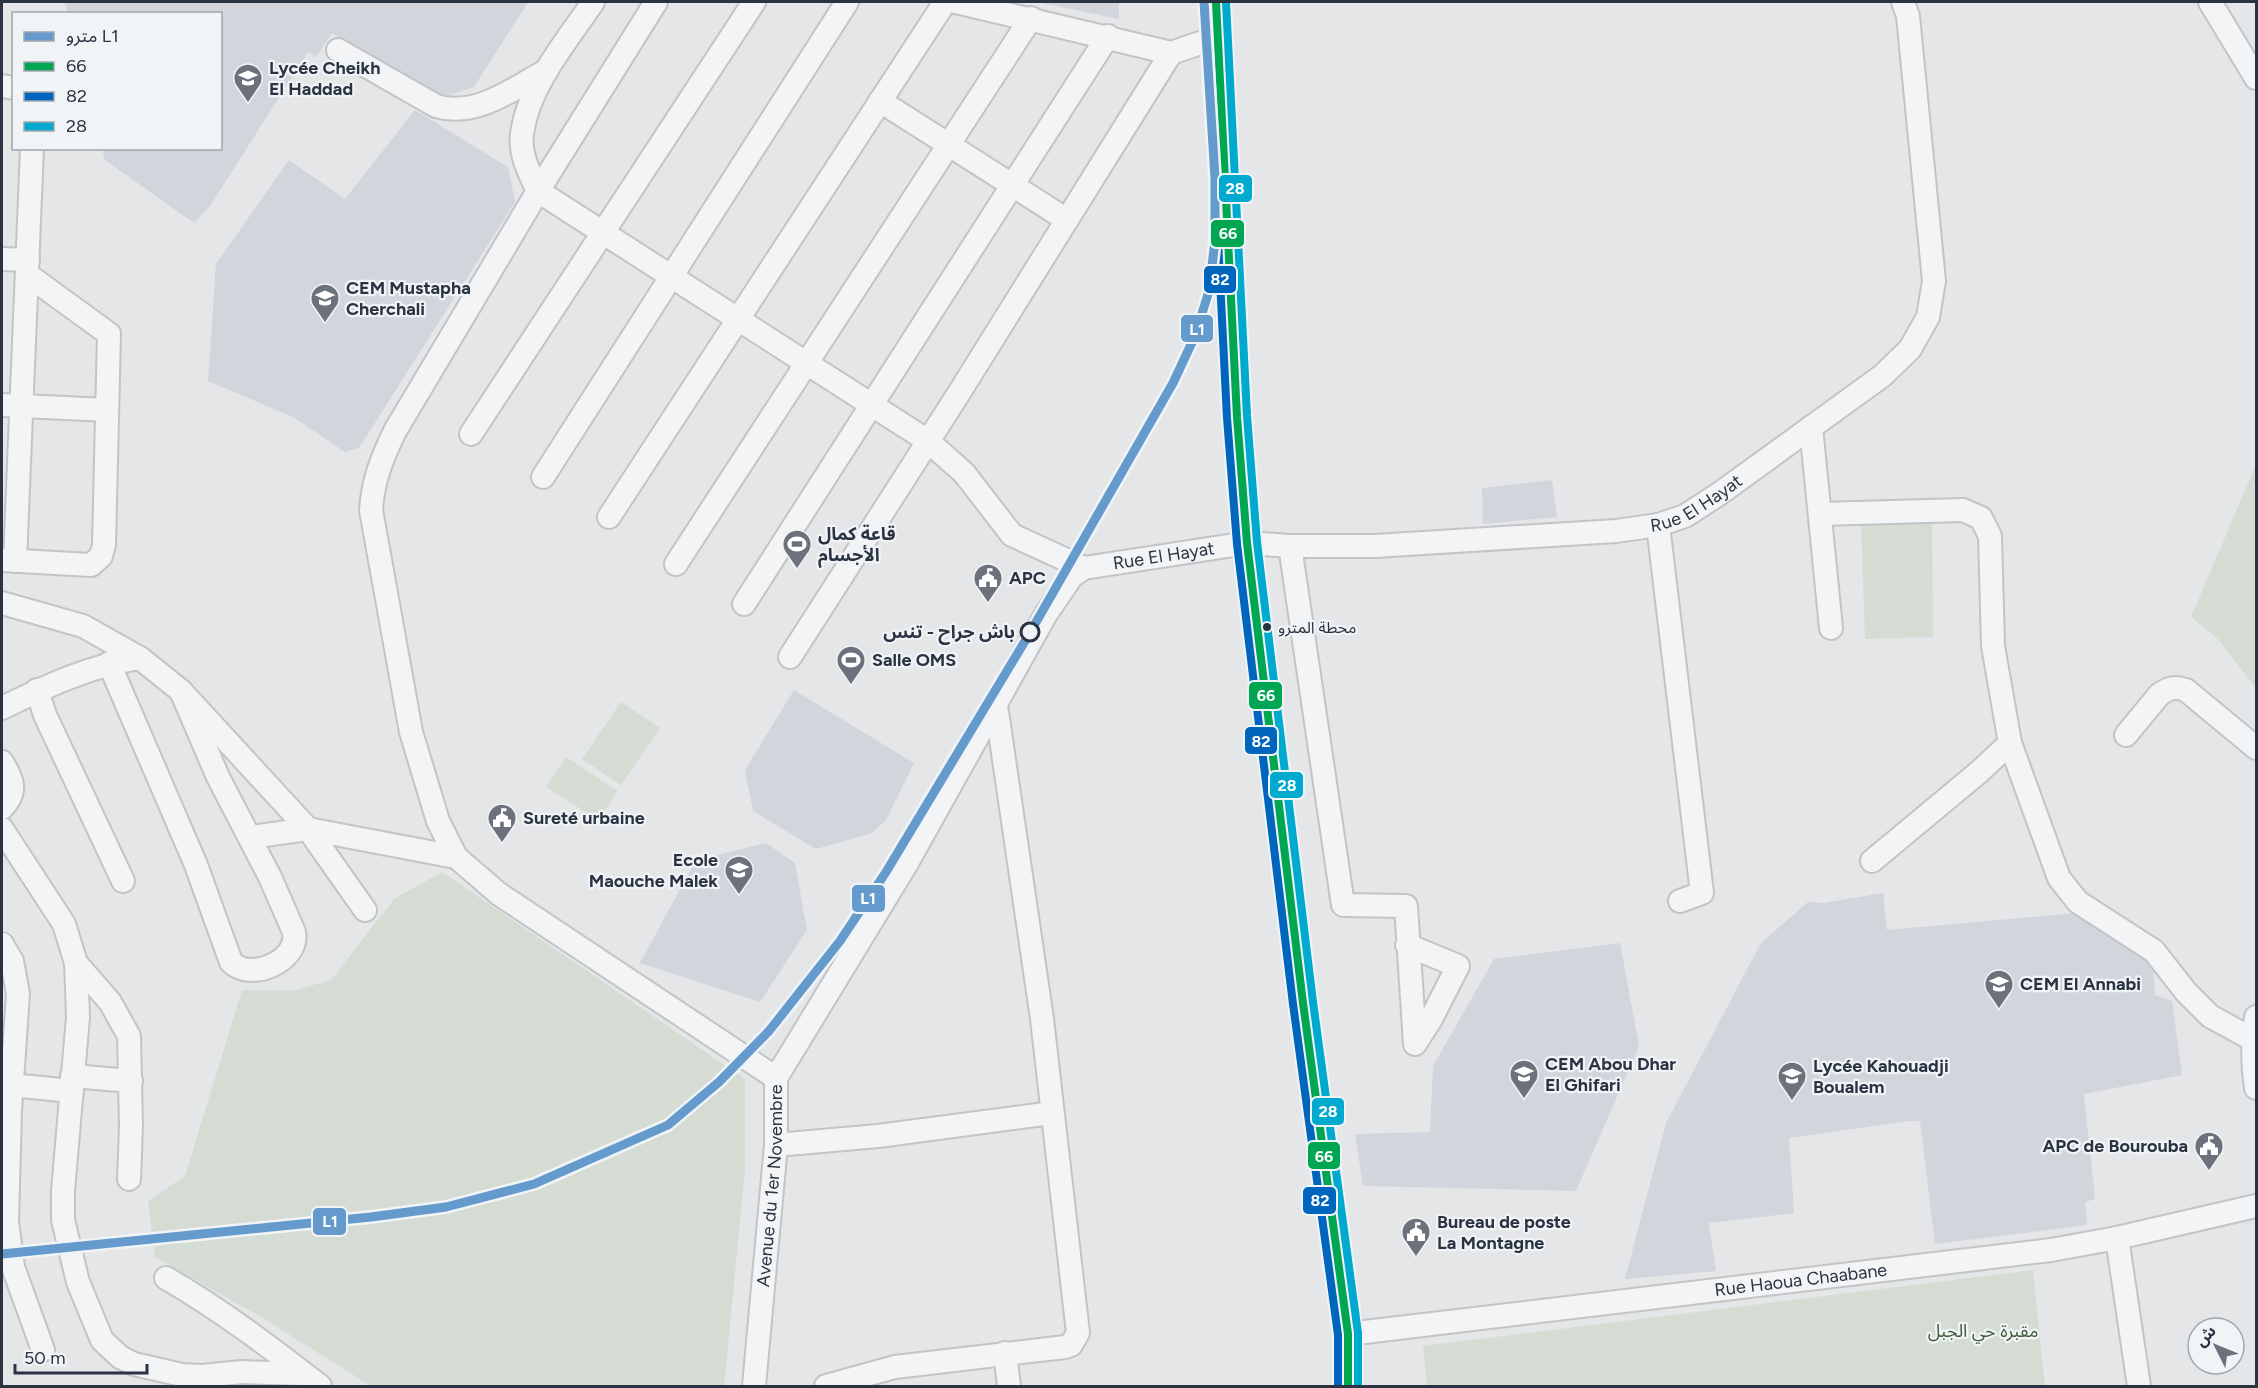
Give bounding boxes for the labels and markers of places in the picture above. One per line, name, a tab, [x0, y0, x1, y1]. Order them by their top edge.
place label: Lycée Cheikh El Haddad	[269, 57, 380, 100]
school or university icon: Lycée Cheikh El Haddad	[232, 62, 264, 104]
place label: CEM Mustapha Cherchali	[346, 277, 471, 320]
school or university icon: CEM Mustapha Cherchali	[309, 282, 341, 324]
place label: قاعة كمال الأجسام	[818, 523, 896, 568]
sports icon: قاعة كمال الأجسام	[781, 528, 813, 570]
public building icon: APC	[972, 562, 1004, 604]
place label: APC	[1009, 567, 1046, 589]
place label: محطة المترو	[1278, 618, 1356, 637]
place label: باش جراح - تنس	[883, 621, 1015, 645]
marker: محطة المترو	[1261, 621, 1273, 633]
marker: باش جراح - تنس	[1020, 622, 1040, 642]
sports icon: Salle OMS	[835, 644, 867, 686]
place label: Salle OMS	[872, 649, 956, 671]
public building icon: Sureté urbaine	[486, 802, 518, 844]
place label: Sureté urbaine	[523, 807, 645, 829]
place label: Ecole Maouche Malek	[589, 849, 718, 892]
school or university icon: Ecole Maouche Malek	[723, 854, 755, 896]
school or university icon: CEM El Annabi	[1983, 968, 2015, 1010]
place label: CEM El Annabi	[2020, 973, 2141, 995]
place label: CEM Abou Dhar El Ghifari	[1545, 1053, 1676, 1096]
place label: Lycée Kahouadji Boualem	[1813, 1055, 1949, 1098]
school or university icon: CEM Abou Dhar El Ghifari	[1508, 1058, 1540, 1100]
school or university icon: Lycée Kahouadji Boualem	[1776, 1060, 1808, 1102]
public building icon: APC de Bourouba	[2193, 1130, 2225, 1172]
place label: APC de Bourouba	[2042, 1135, 2188, 1157]
place label: Bureau de poste La Montagne	[1437, 1211, 1571, 1254]
public building icon: Bureau de poste La Montagne	[1400, 1216, 1432, 1258]

